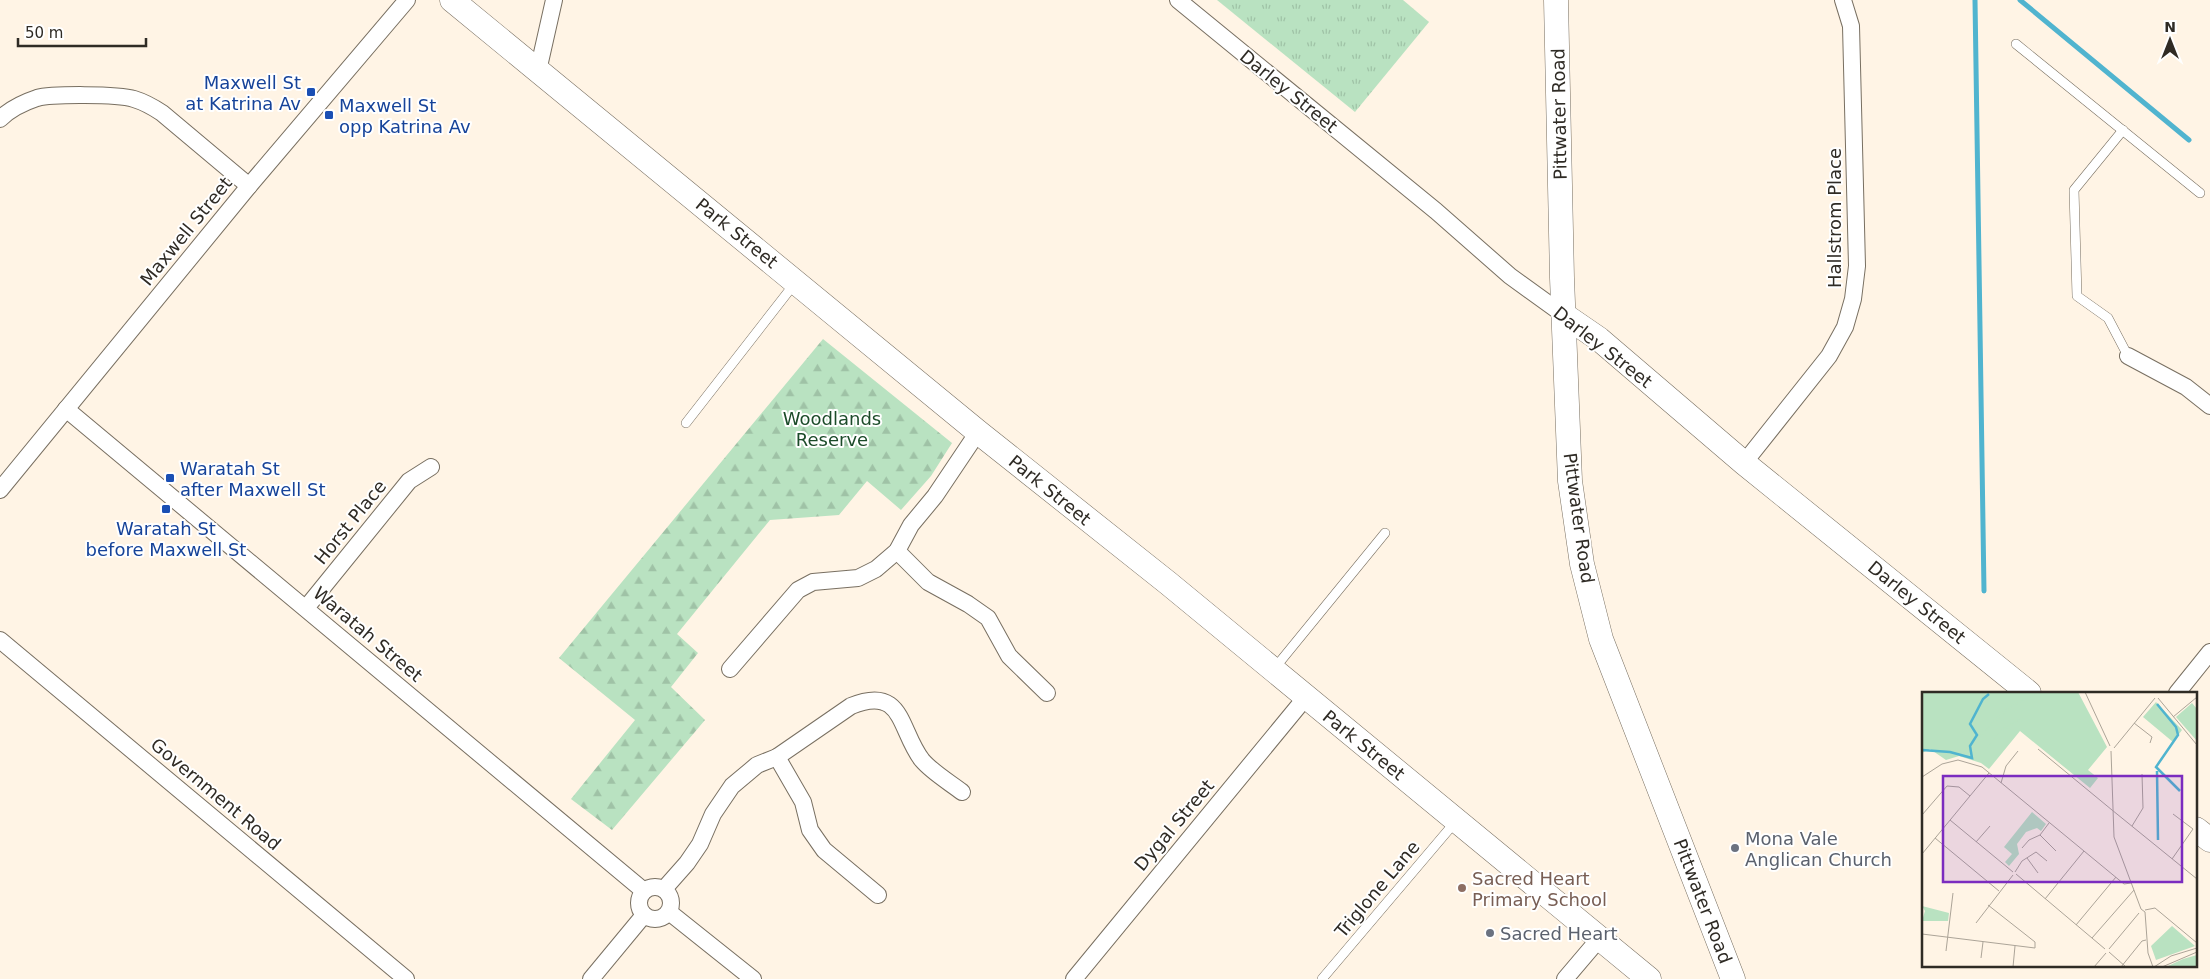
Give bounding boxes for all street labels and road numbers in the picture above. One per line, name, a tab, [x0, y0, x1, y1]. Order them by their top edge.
street label: Darley Street	[1236, 45, 1342, 137]
street label: Pittwater Road	[1547, 48, 1571, 180]
street label: Hallstrom Place	[1824, 148, 1845, 288]
street label: Maxwell Street	[136, 173, 236, 289]
street label: Park Street	[692, 194, 782, 272]
street label: Darley Street	[1549, 302, 1657, 392]
street label: Park Street	[1005, 451, 1095, 529]
street label: Pittwater Road	[1559, 451, 1599, 585]
street label: Horst Place	[310, 476, 390, 568]
street label: Darley Street	[1864, 556, 1970, 648]
street label: Waratah Street	[309, 582, 427, 686]
street label: Park Street	[1319, 706, 1409, 784]
street label: Government Road	[147, 734, 285, 854]
street label: Dygal Street	[1130, 775, 1218, 875]
street label: Triglone Lane	[1330, 836, 1424, 942]
street label: Pittwater Road	[1670, 836, 1736, 966]

